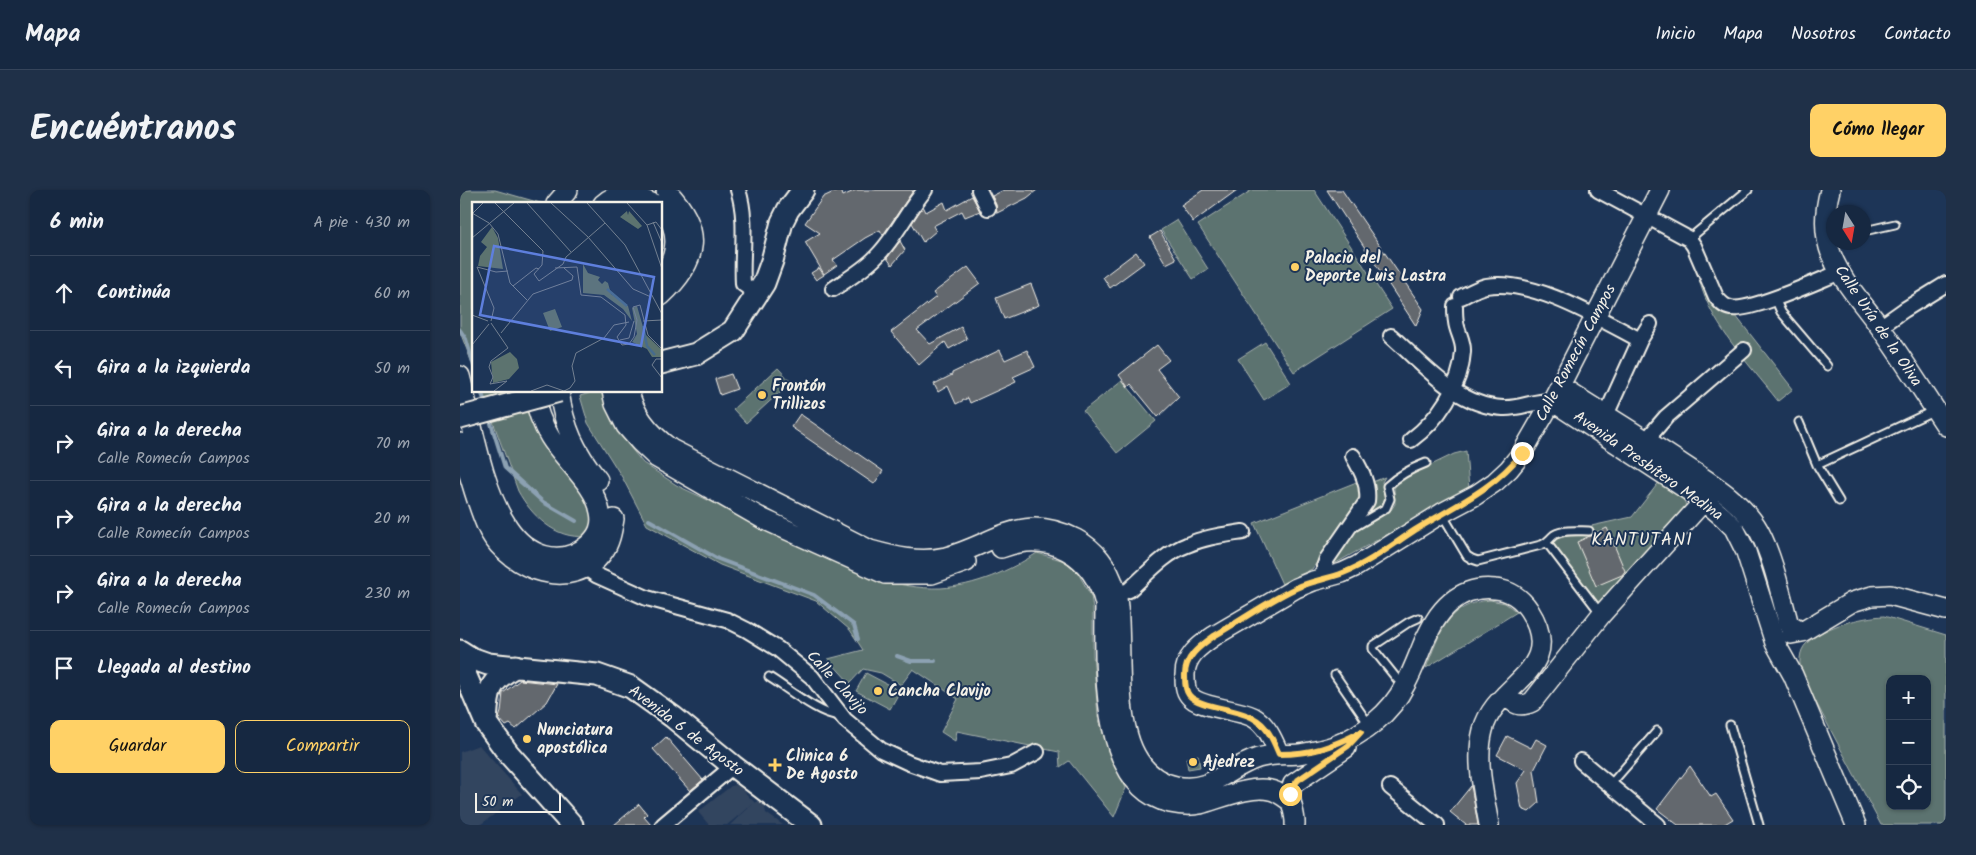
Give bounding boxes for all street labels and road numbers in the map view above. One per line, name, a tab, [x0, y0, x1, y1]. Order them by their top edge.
street label: Calle Uría de la Oliva	[1828, 260, 1928, 392]
street label: Calle Romecín Campos	[1529, 280, 1623, 426]
street label: Avenida Presbítero Medina	[1568, 405, 1728, 527]
street label: Calle Clavijo	[800, 645, 874, 721]
street label: Avenida 6 de Agosto	[623, 679, 749, 783]

